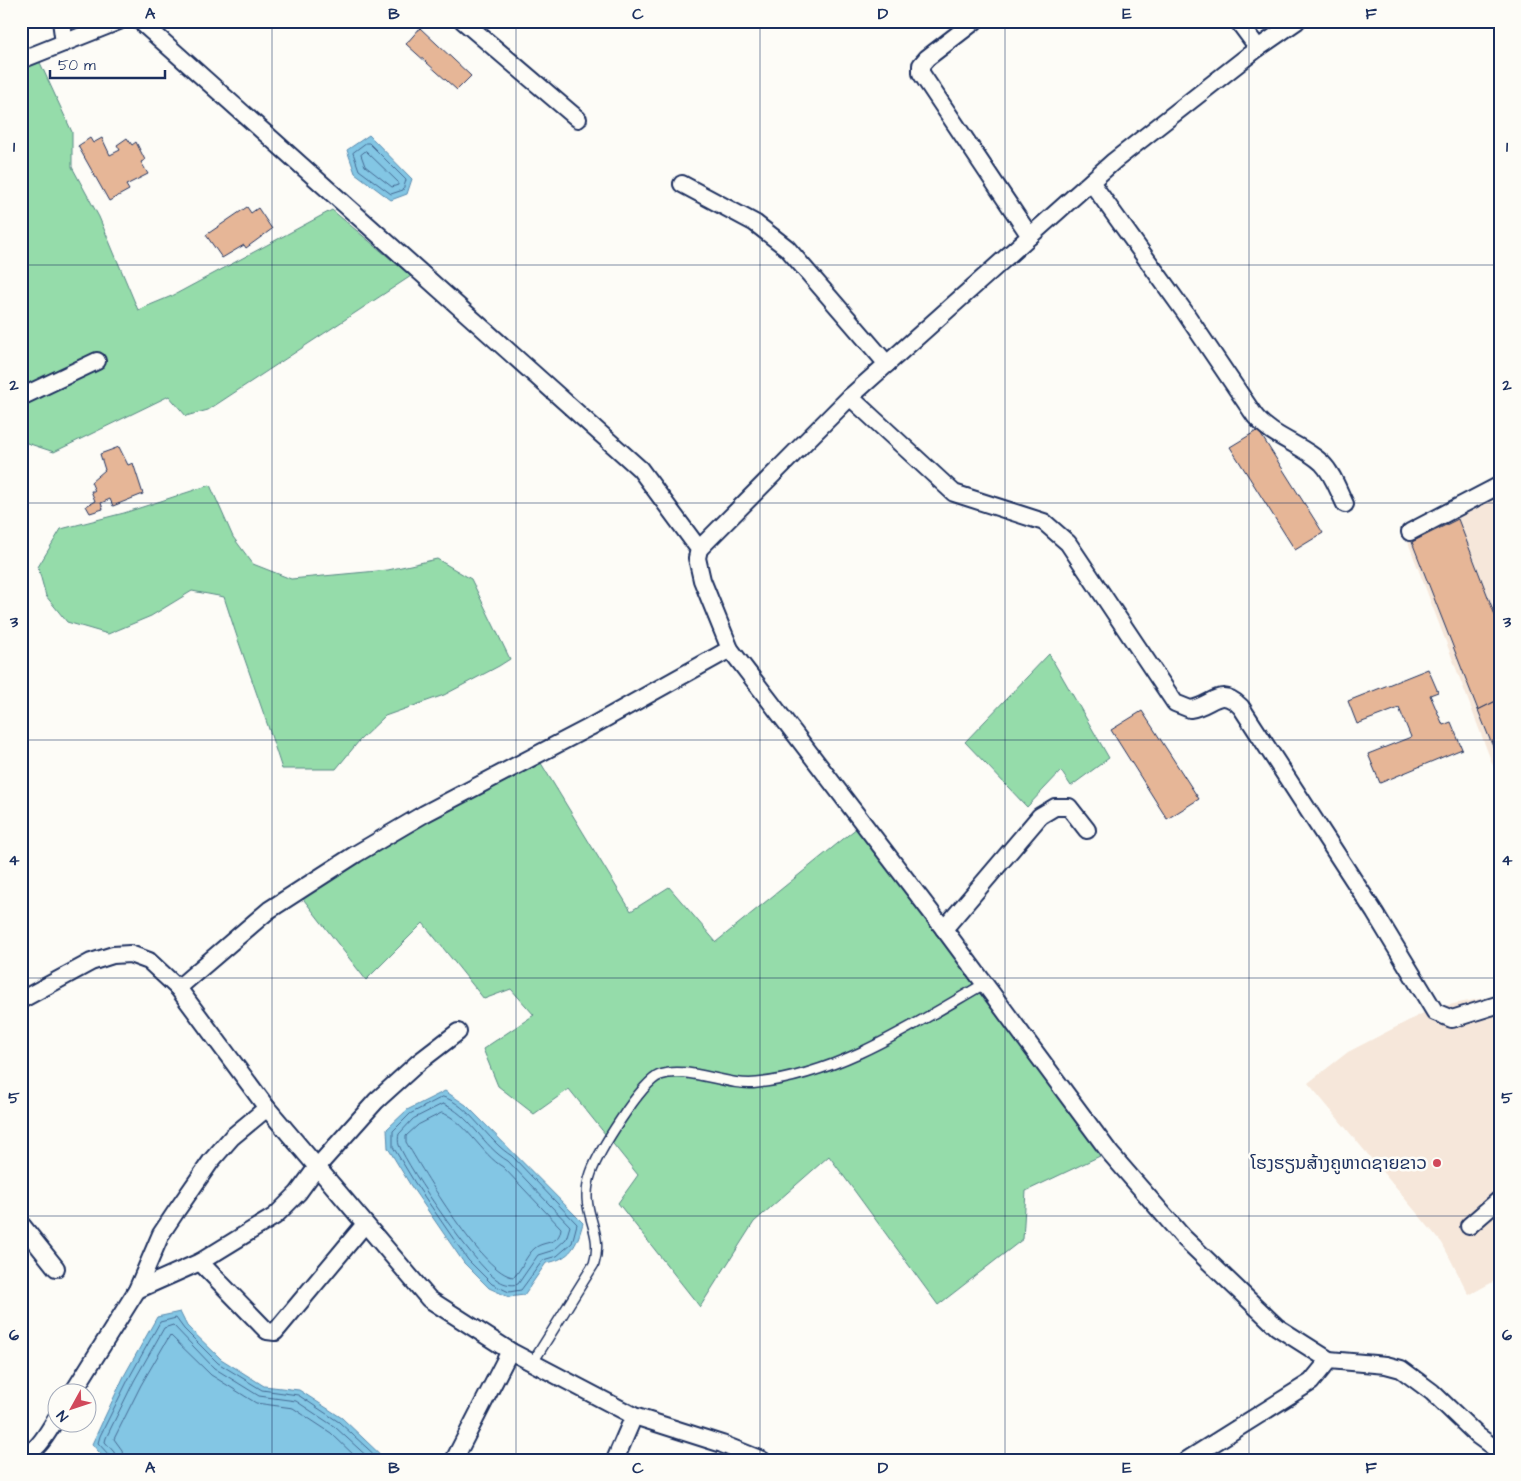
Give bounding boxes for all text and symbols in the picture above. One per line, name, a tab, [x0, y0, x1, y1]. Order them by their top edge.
text: A	[145, 3, 156, 25]
text: B	[388, 3, 400, 25]
text: C	[632, 3, 644, 25]
text: D	[878, 3, 889, 25]
text: E	[1122, 3, 1132, 25]
text: F	[1365, 3, 1377, 25]
scale bar	[50, 48, 165, 80]
text: 50 m	[58, 55, 96, 76]
text: 1	[13, 136, 16, 158]
text: 1	[1506, 136, 1509, 158]
text: 2	[8, 374, 19, 396]
text: 2	[1501, 374, 1512, 396]
text: 3	[9, 611, 19, 633]
text: 3	[1502, 611, 1512, 633]
text: 4	[9, 849, 20, 871]
text: 4	[1502, 849, 1513, 871]
text: 5	[8, 1087, 20, 1109]
text: 5	[1501, 1087, 1513, 1109]
place label: ໂຮງຮຽນສ້າງຄູຫາດຊາຍຂາວ	[1250, 1151, 1427, 1176]
marker: ໂຮງຮຽນສ້າງຄູຫາດຊາຍຂາວ	[1431, 1157, 1443, 1169]
text: 6	[9, 1324, 19, 1346]
text: 6	[1502, 1324, 1512, 1346]
north arrow	[48, 1384, 98, 1434]
text: N	[52, 1406, 73, 1426]
text: A	[145, 1457, 156, 1479]
text: B	[388, 1457, 400, 1479]
text: C	[632, 1457, 644, 1479]
text: D	[878, 1457, 889, 1479]
text: E	[1122, 1457, 1132, 1479]
text: F	[1365, 1457, 1377, 1479]

